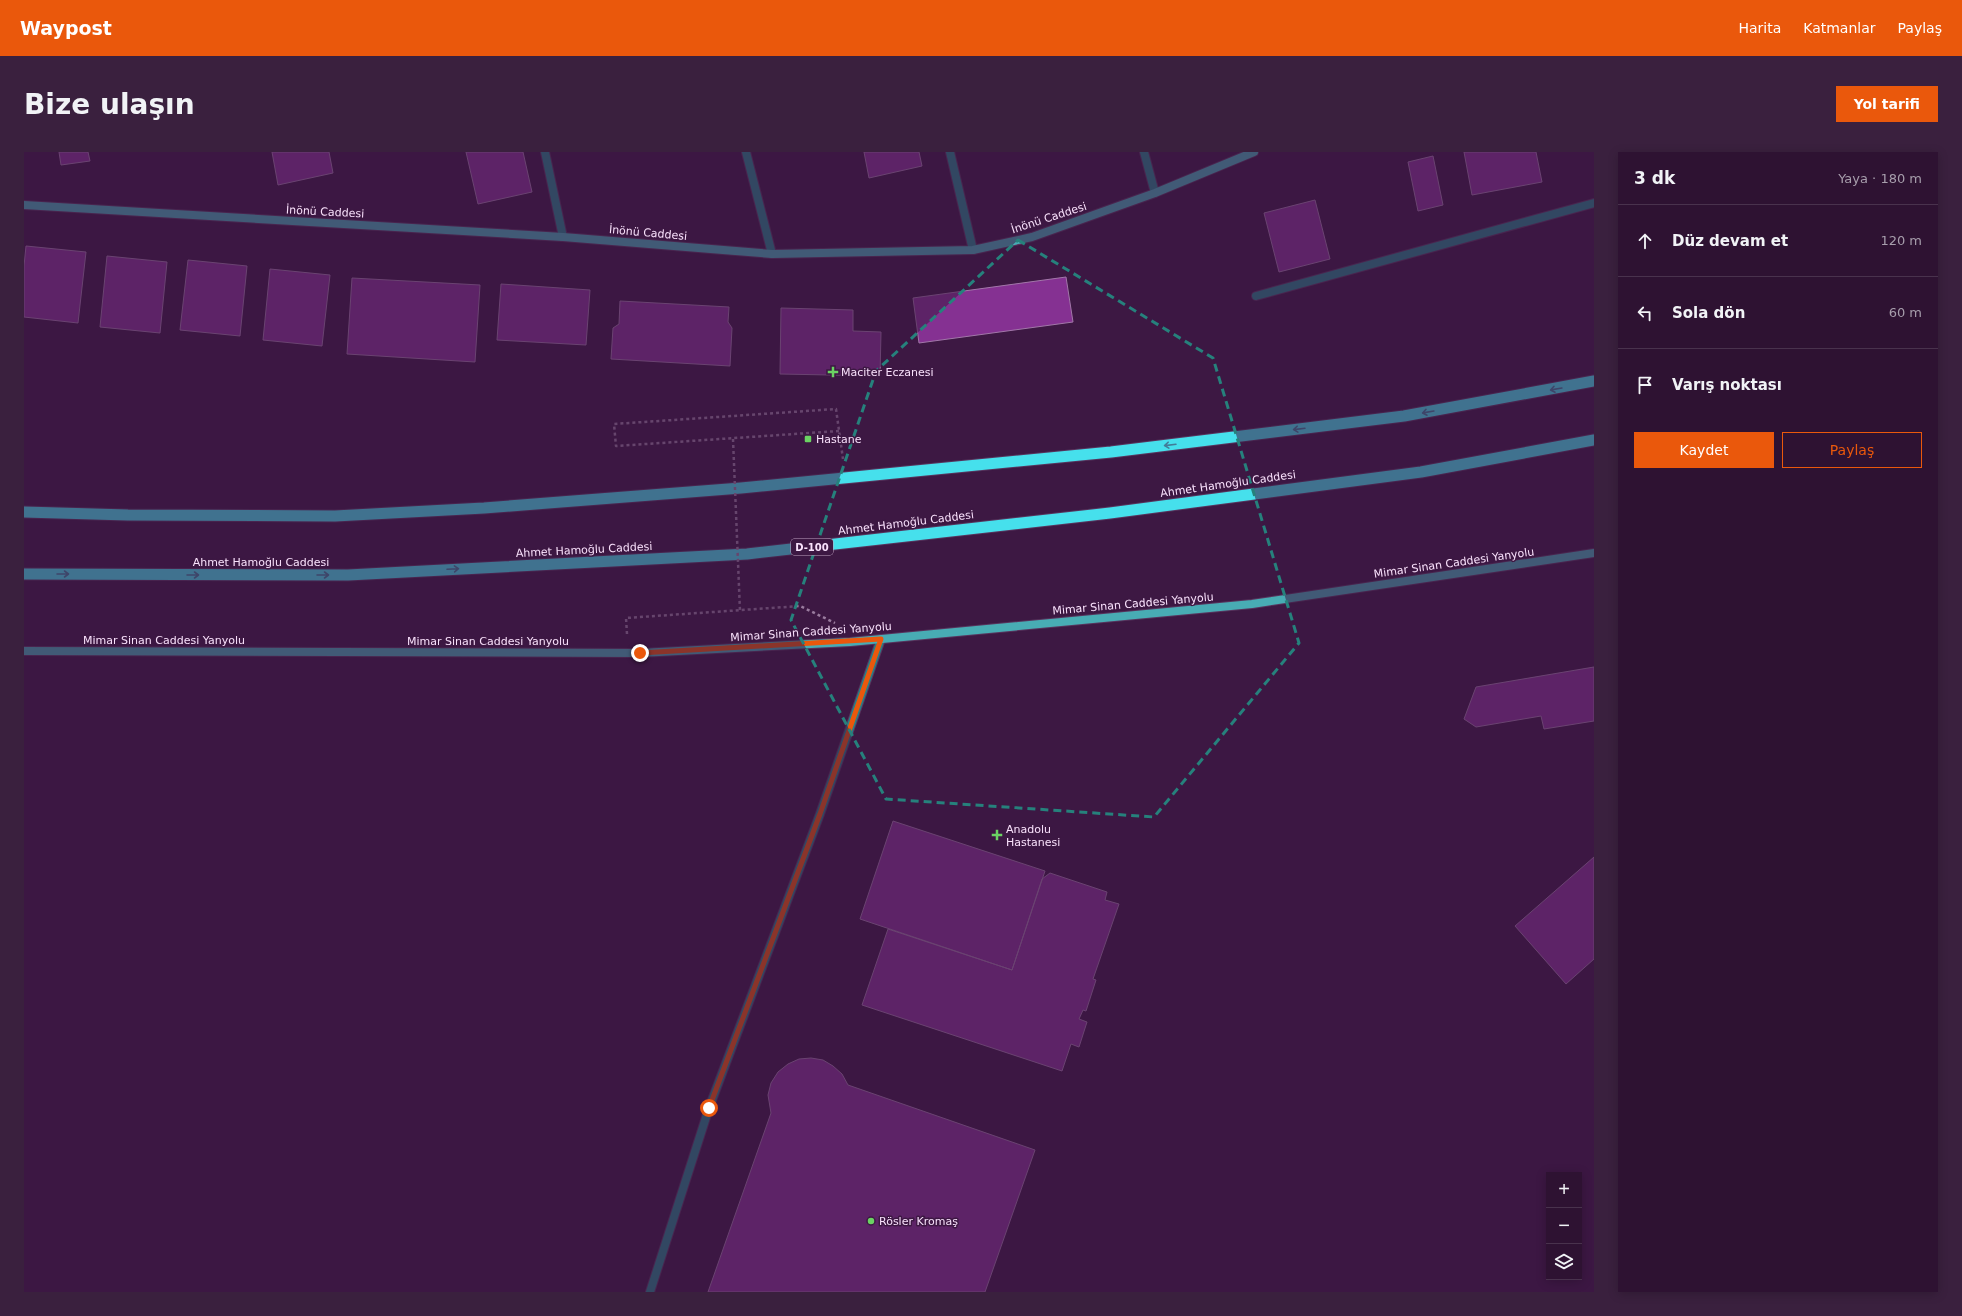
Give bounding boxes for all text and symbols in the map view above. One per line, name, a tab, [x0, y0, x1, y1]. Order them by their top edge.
text: Waypost	[20, 17, 112, 39]
text: Harita	[1738, 20, 1781, 36]
text: Katmanlar	[1803, 20, 1876, 36]
text: Paylaş	[1898, 20, 1942, 36]
button: Yol tarifi	[1836, 86, 1938, 122]
text: Bize ulaşın	[24, 88, 195, 121]
text: 3 dk	[1634, 168, 1675, 188]
text: Yaya · 180 m	[1838, 171, 1922, 186]
street label: İnönü Caddesi	[1010, 200, 1088, 236]
street label: İnönü Caddesi	[286, 203, 364, 221]
street label: İnönü Caddesi	[608, 223, 688, 243]
icon: ahead	[1634, 230, 1656, 252]
text: Düz devam et	[1672, 232, 1788, 250]
text: 120 m	[1880, 233, 1922, 248]
icon: left	[1634, 302, 1656, 324]
text: Sola dön	[1672, 304, 1745, 322]
text: 60 m	[1889, 305, 1922, 320]
place label: Maciter Eczanesi	[841, 366, 933, 379]
marker: Maciter Eczanesi	[828, 367, 838, 377]
icon: arrive	[1634, 374, 1656, 396]
text: Varış noktası	[1672, 376, 1782, 394]
one-way arrow	[1550, 385, 1563, 393]
one-way arrow	[1422, 408, 1435, 416]
one-way arrow	[1293, 425, 1306, 433]
button: Kaydet	[1634, 432, 1774, 468]
button: Paylaş	[1782, 432, 1922, 468]
place label: Hastane	[816, 433, 862, 446]
marker: Hastane	[803, 434, 813, 444]
one-way arrow	[1164, 441, 1177, 449]
street label: Ahmet Hamoğlu Caddesi	[1159, 468, 1297, 500]
street label: Ahmet Hamoğlu Caddesi	[837, 508, 975, 538]
road number: D-100	[791, 539, 833, 555]
street label: Ahmet Hamoğlu Caddesi	[515, 540, 653, 560]
street label: Mimar Sinan Caddesi Yanyolu	[1373, 545, 1535, 581]
street label: Ahmet Hamoğlu Caddesi	[193, 556, 329, 569]
one-way arrow	[446, 566, 459, 573]
one-way arrow	[56, 570, 69, 578]
one-way arrow	[186, 571, 199, 579]
one-way arrow	[316, 571, 329, 579]
street label: Mimar Sinan Caddesi Yanyolu	[1052, 590, 1214, 618]
street label: Mimar Sinan Caddesi Yanyolu	[730, 620, 892, 644]
street label: Mimar Sinan Caddesi Yanyolu	[83, 634, 245, 647]
street label: Mimar Sinan Caddesi Yanyolu	[407, 635, 569, 648]
route end	[631, 644, 649, 662]
place label: Anadolu Hastanesi	[1006, 823, 1060, 849]
marker: Anadolu Hastanesi	[991, 829, 1003, 841]
route start	[700, 1099, 718, 1117]
map controls	[1546, 1172, 1582, 1280]
button: +	[1546, 1172, 1582, 1208]
button: −	[1546, 1208, 1582, 1244]
place label: Rösler Kromaş	[879, 1215, 958, 1228]
marker: Rösler Kromaş	[866, 1216, 876, 1226]
button: layers	[1546, 1244, 1582, 1280]

